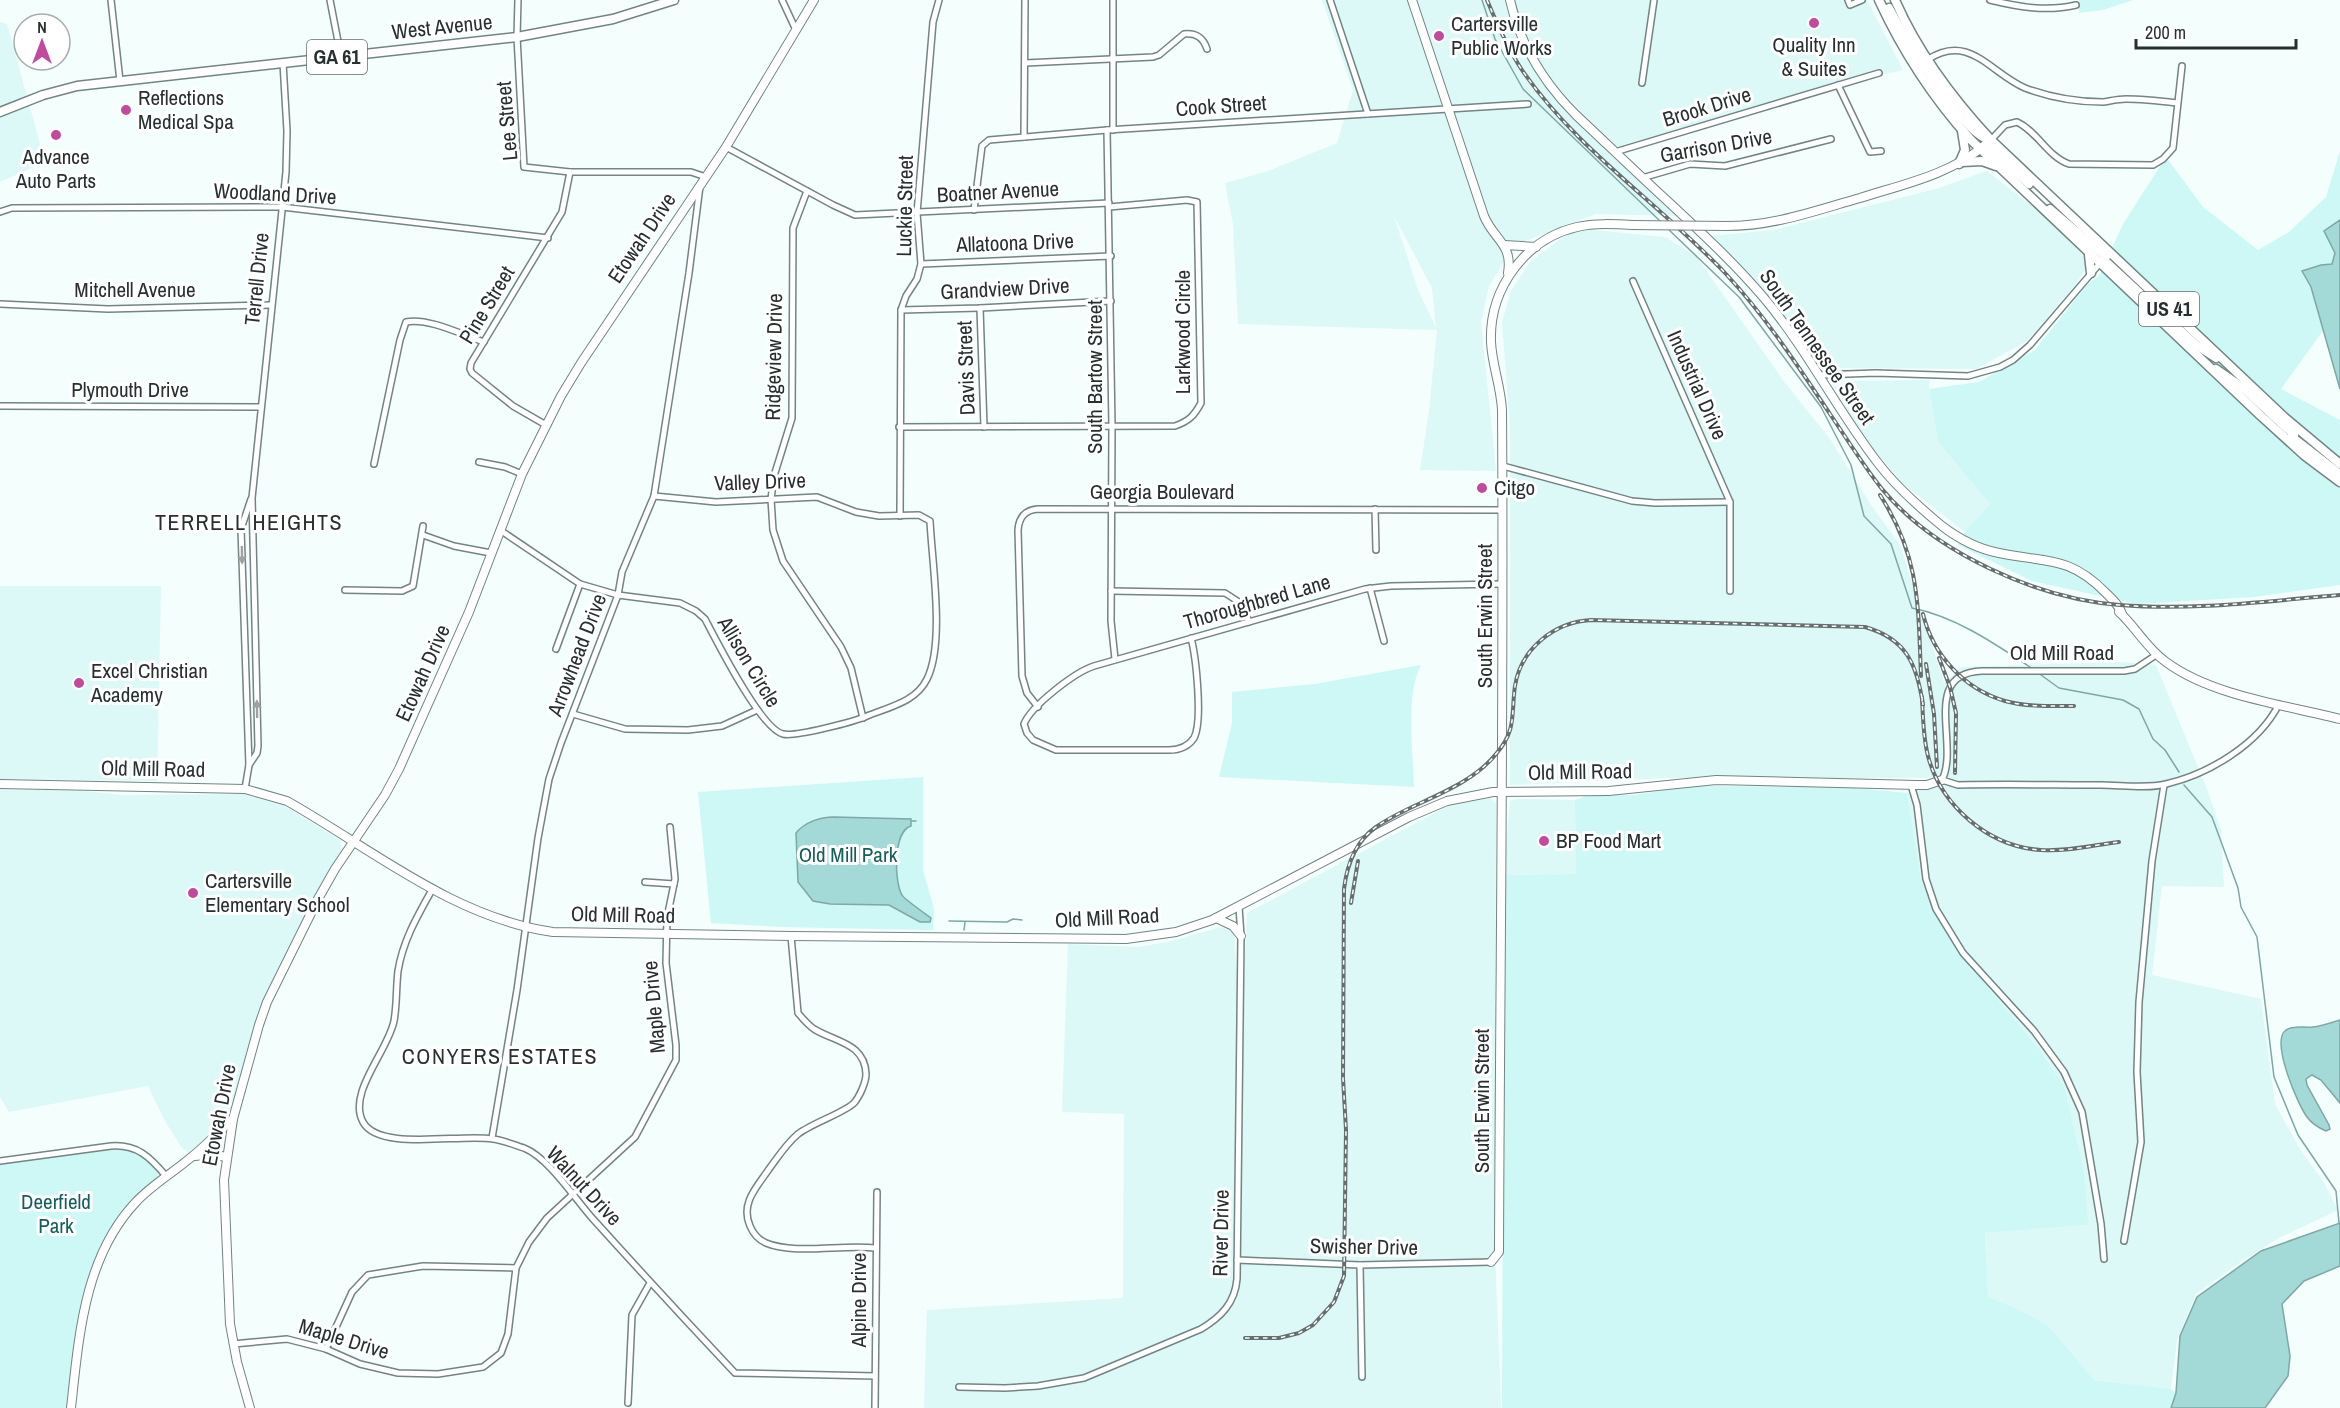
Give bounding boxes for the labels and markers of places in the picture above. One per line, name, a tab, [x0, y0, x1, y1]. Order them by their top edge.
place label: Cartersville Public Works	[1451, 9, 1552, 62]
marker: Quality Inn & Suites	[1807, 16, 1821, 30]
marker: Cartersville Public Works	[1432, 29, 1446, 43]
place label: Quality Inn & Suites	[1772, 30, 1856, 83]
place label: Reflections Medical Spa	[138, 83, 234, 136]
marker: Reflections Medical Spa	[119, 103, 133, 117]
marker: Advance Auto Parts	[49, 128, 63, 142]
place label: Advance Auto Parts	[15, 142, 96, 195]
place label: Citgo	[1494, 473, 1535, 502]
marker: Citgo	[1475, 481, 1489, 495]
place label: Excel Christian Academy	[90, 656, 208, 709]
marker: Excel Christian Academy	[72, 676, 86, 690]
place label: BP Food Mart	[1556, 826, 1661, 855]
marker: BP Food Mart	[1537, 834, 1551, 848]
place label: Cartersville Elementary School	[205, 866, 350, 919]
marker: Cartersville Elementary School	[186, 886, 200, 900]

